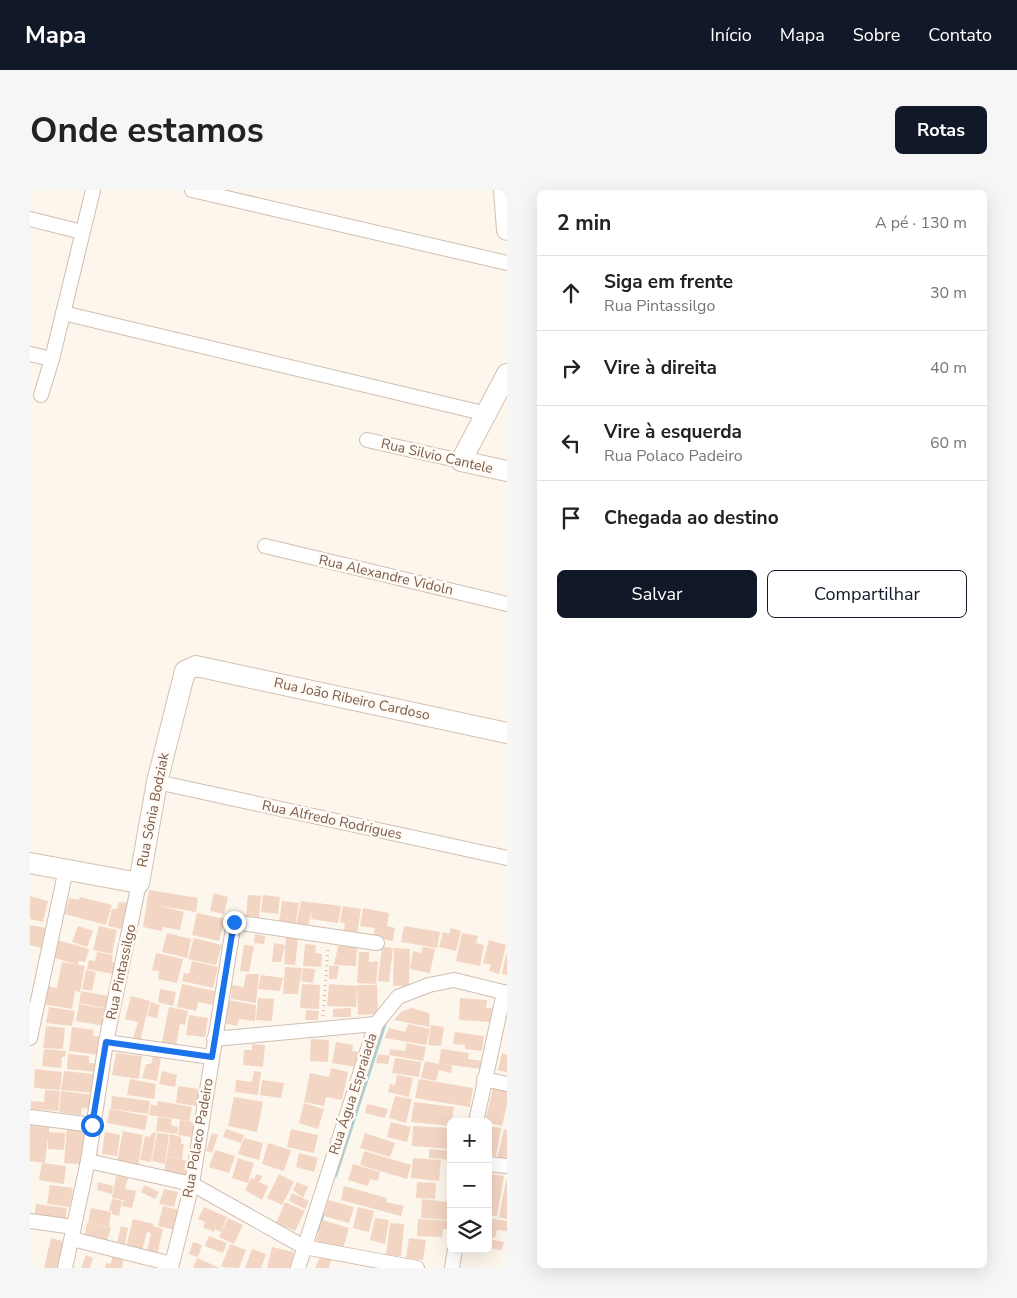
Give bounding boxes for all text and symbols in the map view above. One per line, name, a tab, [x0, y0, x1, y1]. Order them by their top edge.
text: Mapa	[25, 19, 87, 51]
text: Início	[710, 23, 752, 47]
text: Mapa	[780, 23, 825, 47]
text: Sobre	[853, 23, 900, 47]
text: Contato	[928, 23, 992, 47]
button: Rotas	[895, 106, 987, 154]
text: Onde estamos	[30, 107, 264, 154]
text: 2 min	[557, 209, 611, 237]
text: A pé · 130 m	[875, 212, 967, 234]
text: Siga em frente	[604, 269, 733, 295]
icon: ahead	[557, 279, 585, 307]
text: 30 m	[930, 282, 967, 304]
text: Rua Pintassilgo	[604, 295, 715, 317]
icon: right	[557, 354, 585, 382]
text: Vire à direita	[604, 355, 717, 381]
text: 40 m	[930, 357, 967, 379]
text: Vire à esquerda	[604, 419, 742, 445]
icon: left	[557, 429, 585, 457]
text: 60 m	[930, 432, 967, 454]
street label: Rua Silvio Cantele	[379, 434, 495, 478]
text: Rua Polaco Padeiro	[604, 445, 743, 467]
icon: arrive	[557, 504, 585, 532]
text: Chegada ao destino	[604, 505, 779, 531]
street label: Rua Alexandre Vidoln	[317, 550, 455, 600]
button: Salvar	[557, 570, 757, 618]
button: Compartilhar	[767, 570, 967, 618]
street label: Rua João Ribeiro Cardoso	[272, 673, 432, 725]
street label: Rua Sônia Bodziak	[133, 750, 174, 869]
street label: Rua Alfredo Rodrigues	[260, 796, 404, 844]
route end	[223, 911, 246, 934]
street label: Rua Pintassilgo	[102, 922, 140, 1022]
street label: Rua Água Espraiada	[324, 1031, 382, 1157]
street label: Rua Polaco Padeiro	[178, 1076, 218, 1199]
route start	[81, 1114, 104, 1137]
map controls	[447, 1118, 492, 1253]
button: +	[447, 1118, 492, 1163]
button: −	[447, 1163, 492, 1208]
button: layers	[447, 1208, 492, 1253]

